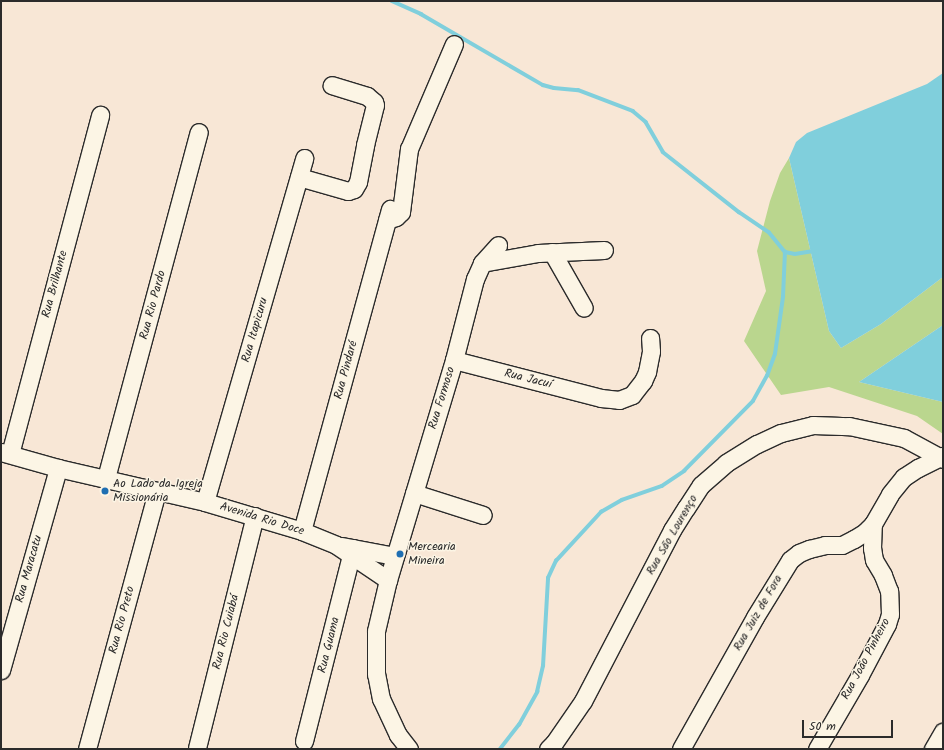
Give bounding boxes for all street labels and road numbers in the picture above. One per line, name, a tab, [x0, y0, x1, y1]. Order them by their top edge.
street label: Rua Brilhante	[39, 249, 71, 319]
street label: Rua Rio Pardo	[137, 269, 169, 341]
street label: Rua Itapicuru	[239, 296, 271, 364]
street label: Rua Pindaré	[331, 339, 361, 401]
street label: Rua Formoso	[426, 365, 458, 431]
street label: Rua Jacuí	[503, 366, 553, 392]
street label: Rua São Lourenço	[643, 493, 701, 577]
street label: Avenida Rio Doce	[218, 499, 306, 539]
street label: Rua Maracatu	[13, 534, 45, 604]
street label: Rua Juiz de Fora	[730, 573, 786, 653]
street label: Rua Rio Preto	[106, 585, 138, 655]
street label: Rua Rio Cuiabá	[210, 593, 242, 671]
street label: Rua Guama	[315, 616, 343, 674]
street label: Rua João Pinheiro	[839, 616, 893, 702]

